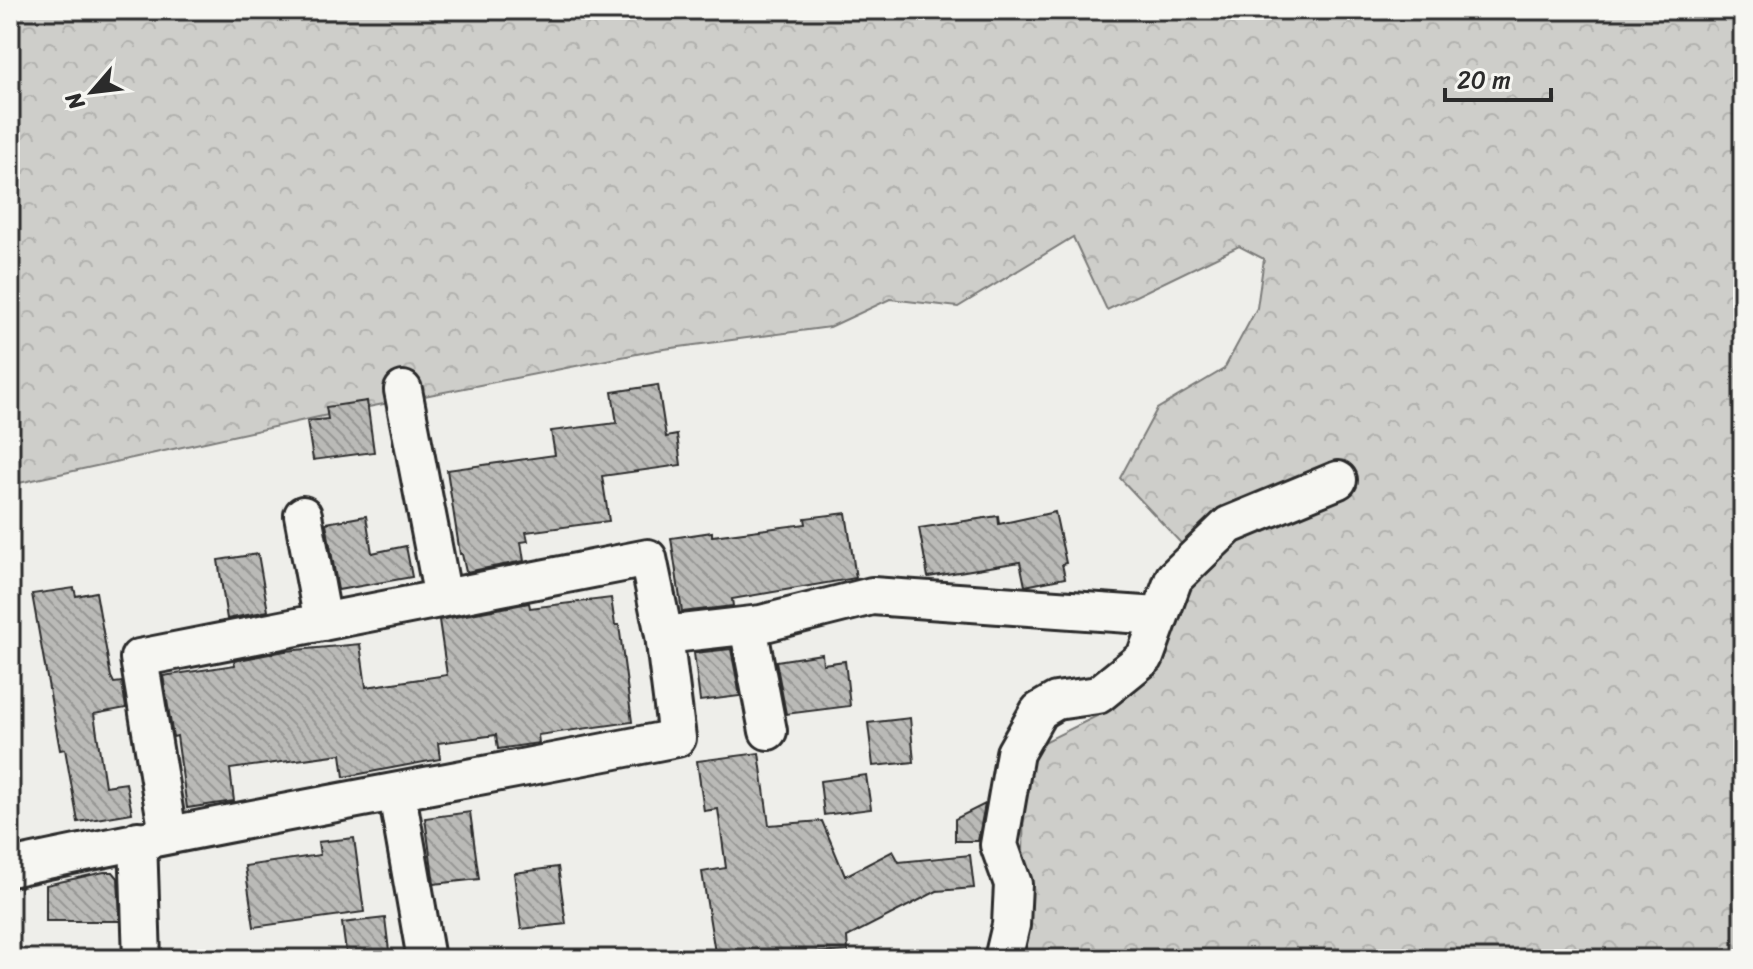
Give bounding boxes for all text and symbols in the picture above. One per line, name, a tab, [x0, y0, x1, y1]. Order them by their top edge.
north arrow	[52, 52, 132, 132]
scale bar	[1445, 52, 1551, 102]
text: 20 m	[1457, 59, 1511, 101]
text: N	[54, 85, 96, 118]

